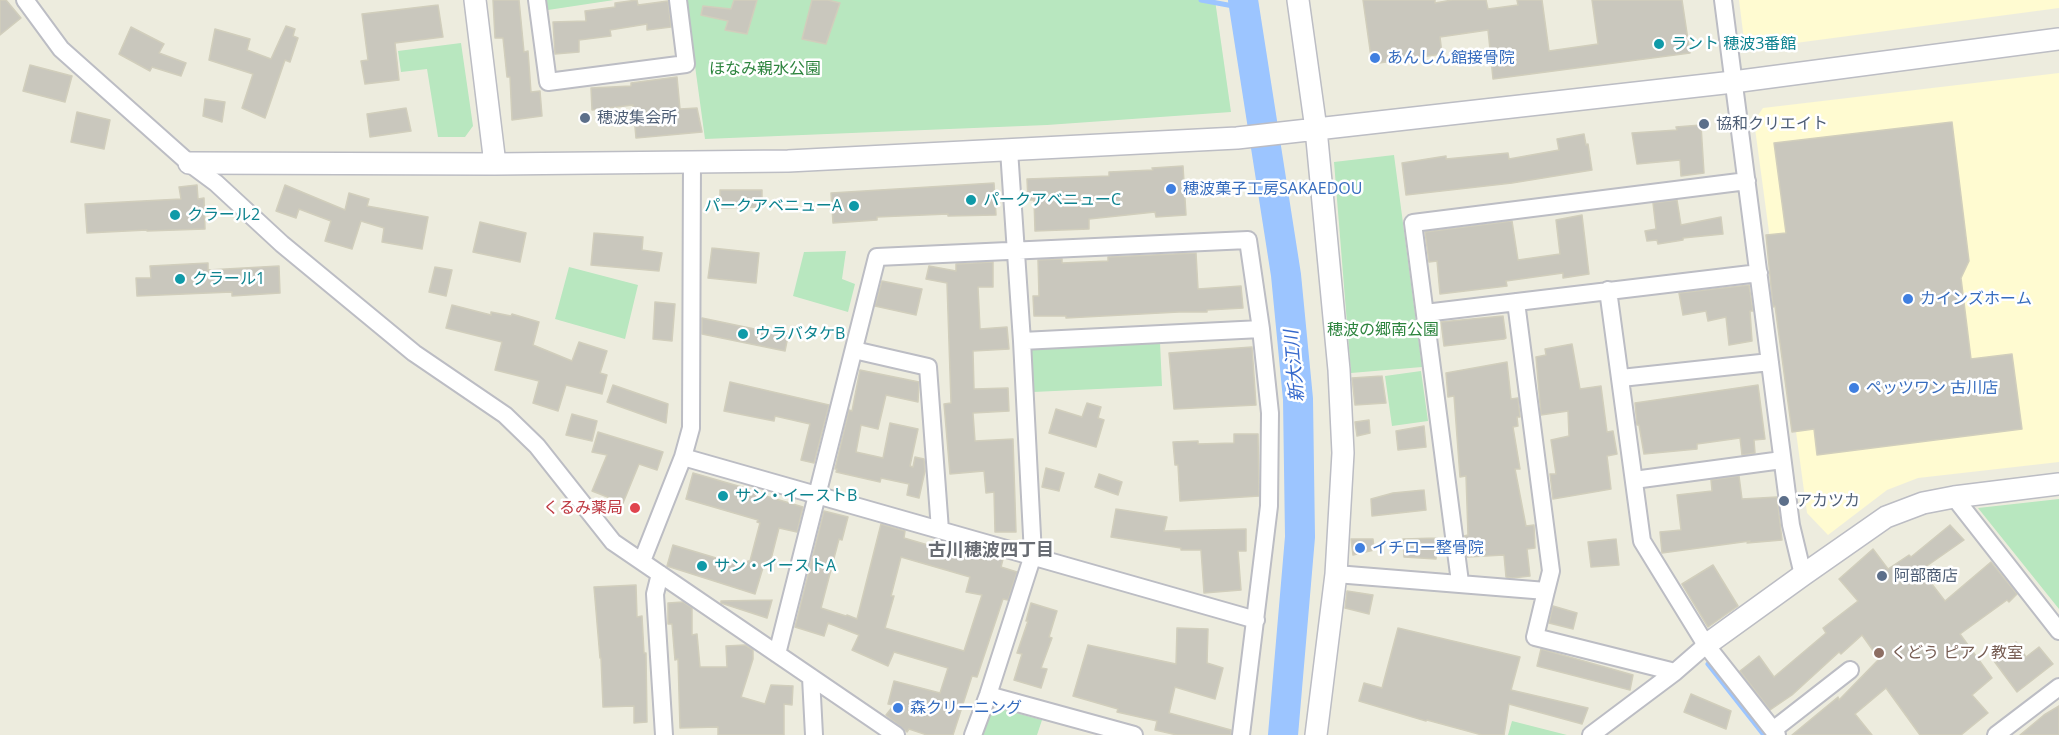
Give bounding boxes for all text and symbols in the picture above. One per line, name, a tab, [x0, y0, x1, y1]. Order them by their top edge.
place label: ラント 穂波3番館	[1671, 34, 1796, 54]
marker: ラント 穂波3番館	[1652, 37, 1666, 51]
place label: あんしん館接骨院	[1387, 48, 1515, 68]
marker: あんしん館接骨院	[1368, 51, 1382, 65]
park label: ほなみ親水公園	[709, 59, 821, 79]
place label: 穂波集会所	[597, 108, 677, 128]
marker: 穂波集会所	[578, 111, 592, 125]
place label: 協和クリエイト	[1716, 114, 1828, 134]
marker: 協和クリエイト	[1697, 117, 1711, 131]
place label: 穂波菓子工房SAKAEDOU	[1183, 179, 1362, 199]
marker: 穂波菓子工房SAKAEDOU	[1164, 182, 1178, 196]
place label: パークアベニューC	[983, 190, 1121, 210]
marker: パークアベニューC	[964, 193, 978, 207]
place label: パークアベニューA	[704, 196, 842, 216]
marker: パークアベニューA	[847, 199, 861, 213]
place label: クラール2	[187, 205, 260, 225]
marker: クラール2	[168, 208, 182, 222]
place label: クラール1	[192, 269, 265, 289]
marker: クラール1	[173, 272, 187, 286]
place label: カインズホーム	[1920, 289, 2032, 309]
marker: カインズホーム	[1901, 292, 1915, 306]
park label: 穂波の郷南公園	[1327, 320, 1439, 340]
place label: ウラバタケB	[755, 324, 845, 344]
marker: ウラバタケB	[736, 327, 750, 341]
water label: 新大江川	[1281, 329, 1309, 403]
place label: ペッツワン 古川店	[1866, 378, 1998, 398]
marker: ペッツワン 古川店	[1847, 381, 1861, 395]
place label: サン・イーストB	[735, 486, 857, 506]
marker: サン・イーストB	[716, 489, 730, 503]
place label: アカツカ	[1796, 491, 1860, 511]
marker: アカツカ	[1777, 494, 1791, 508]
place label: くるみ薬局	[543, 498, 623, 518]
marker: くるみ薬局	[628, 501, 642, 515]
place label: イチロー整骨院	[1372, 538, 1484, 558]
district label: 古川穂波四丁目	[928, 540, 1054, 562]
marker: イチロー整骨院	[1353, 541, 1367, 555]
place label: サン・イーストA	[714, 556, 836, 576]
marker: サン・イーストA	[695, 559, 709, 573]
place label: 阿部商店	[1894, 566, 1958, 586]
marker: 阿部商店	[1875, 569, 1889, 583]
place label: くどう ピアノ教室	[1891, 643, 2023, 663]
marker: くどう ピアノ教室	[1872, 646, 1886, 660]
place label: 森クリーニング	[910, 698, 1022, 718]
marker: 森クリーニング	[891, 701, 905, 715]

